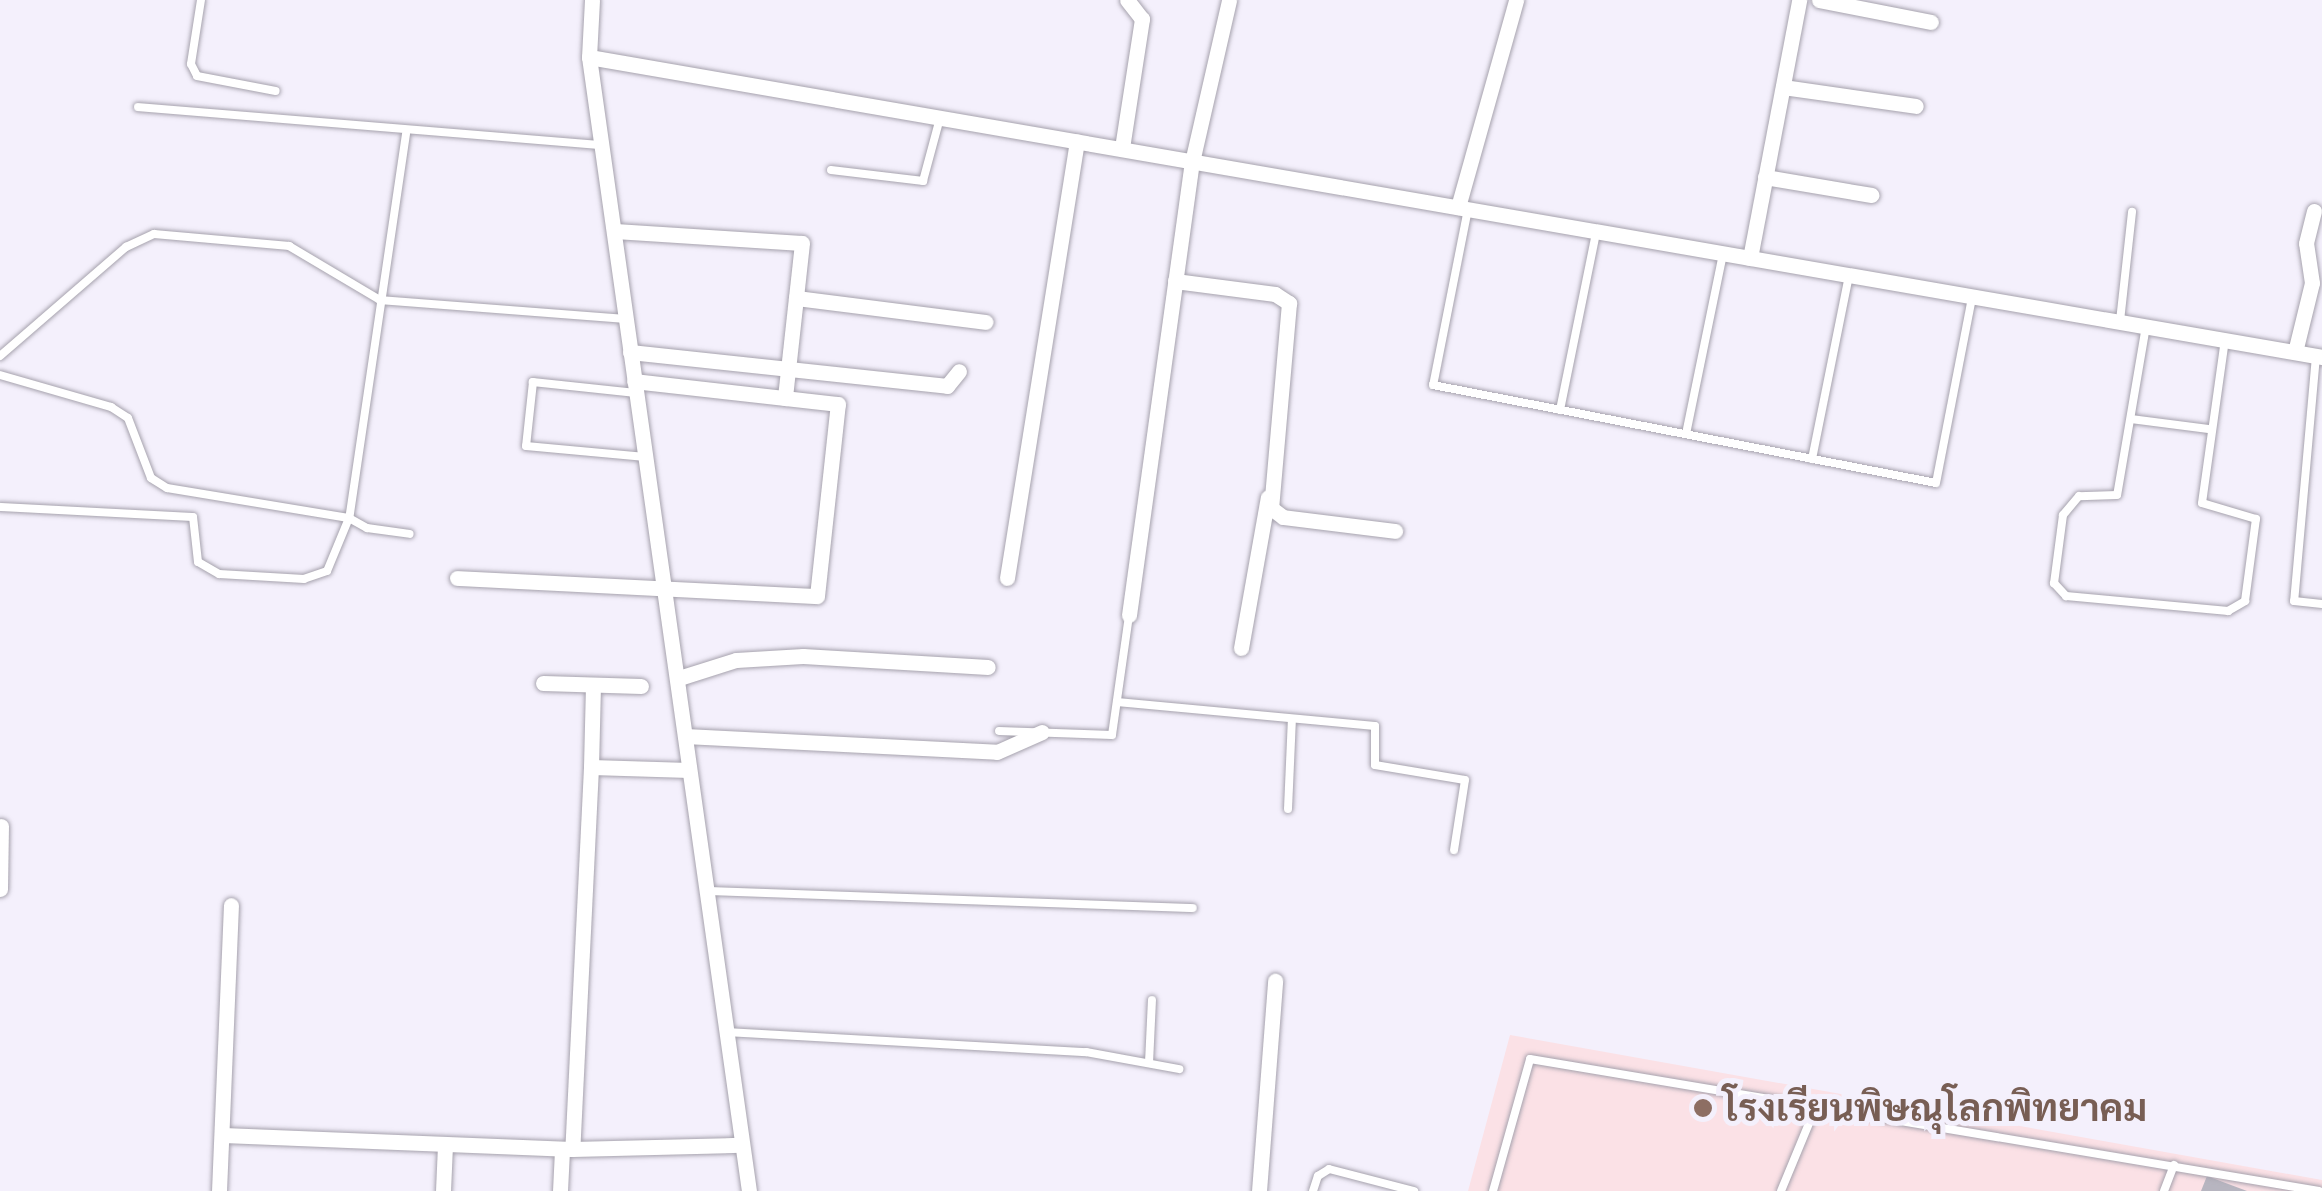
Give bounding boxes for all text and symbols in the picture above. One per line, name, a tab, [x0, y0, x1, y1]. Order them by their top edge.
place label: โรงเรียนพิษณุโลกพิทยาคม	[1723, 1085, 2147, 1131]
marker: โรงเรียนพิษณุโลกพิทยาคม	[1692, 1097, 1714, 1119]

